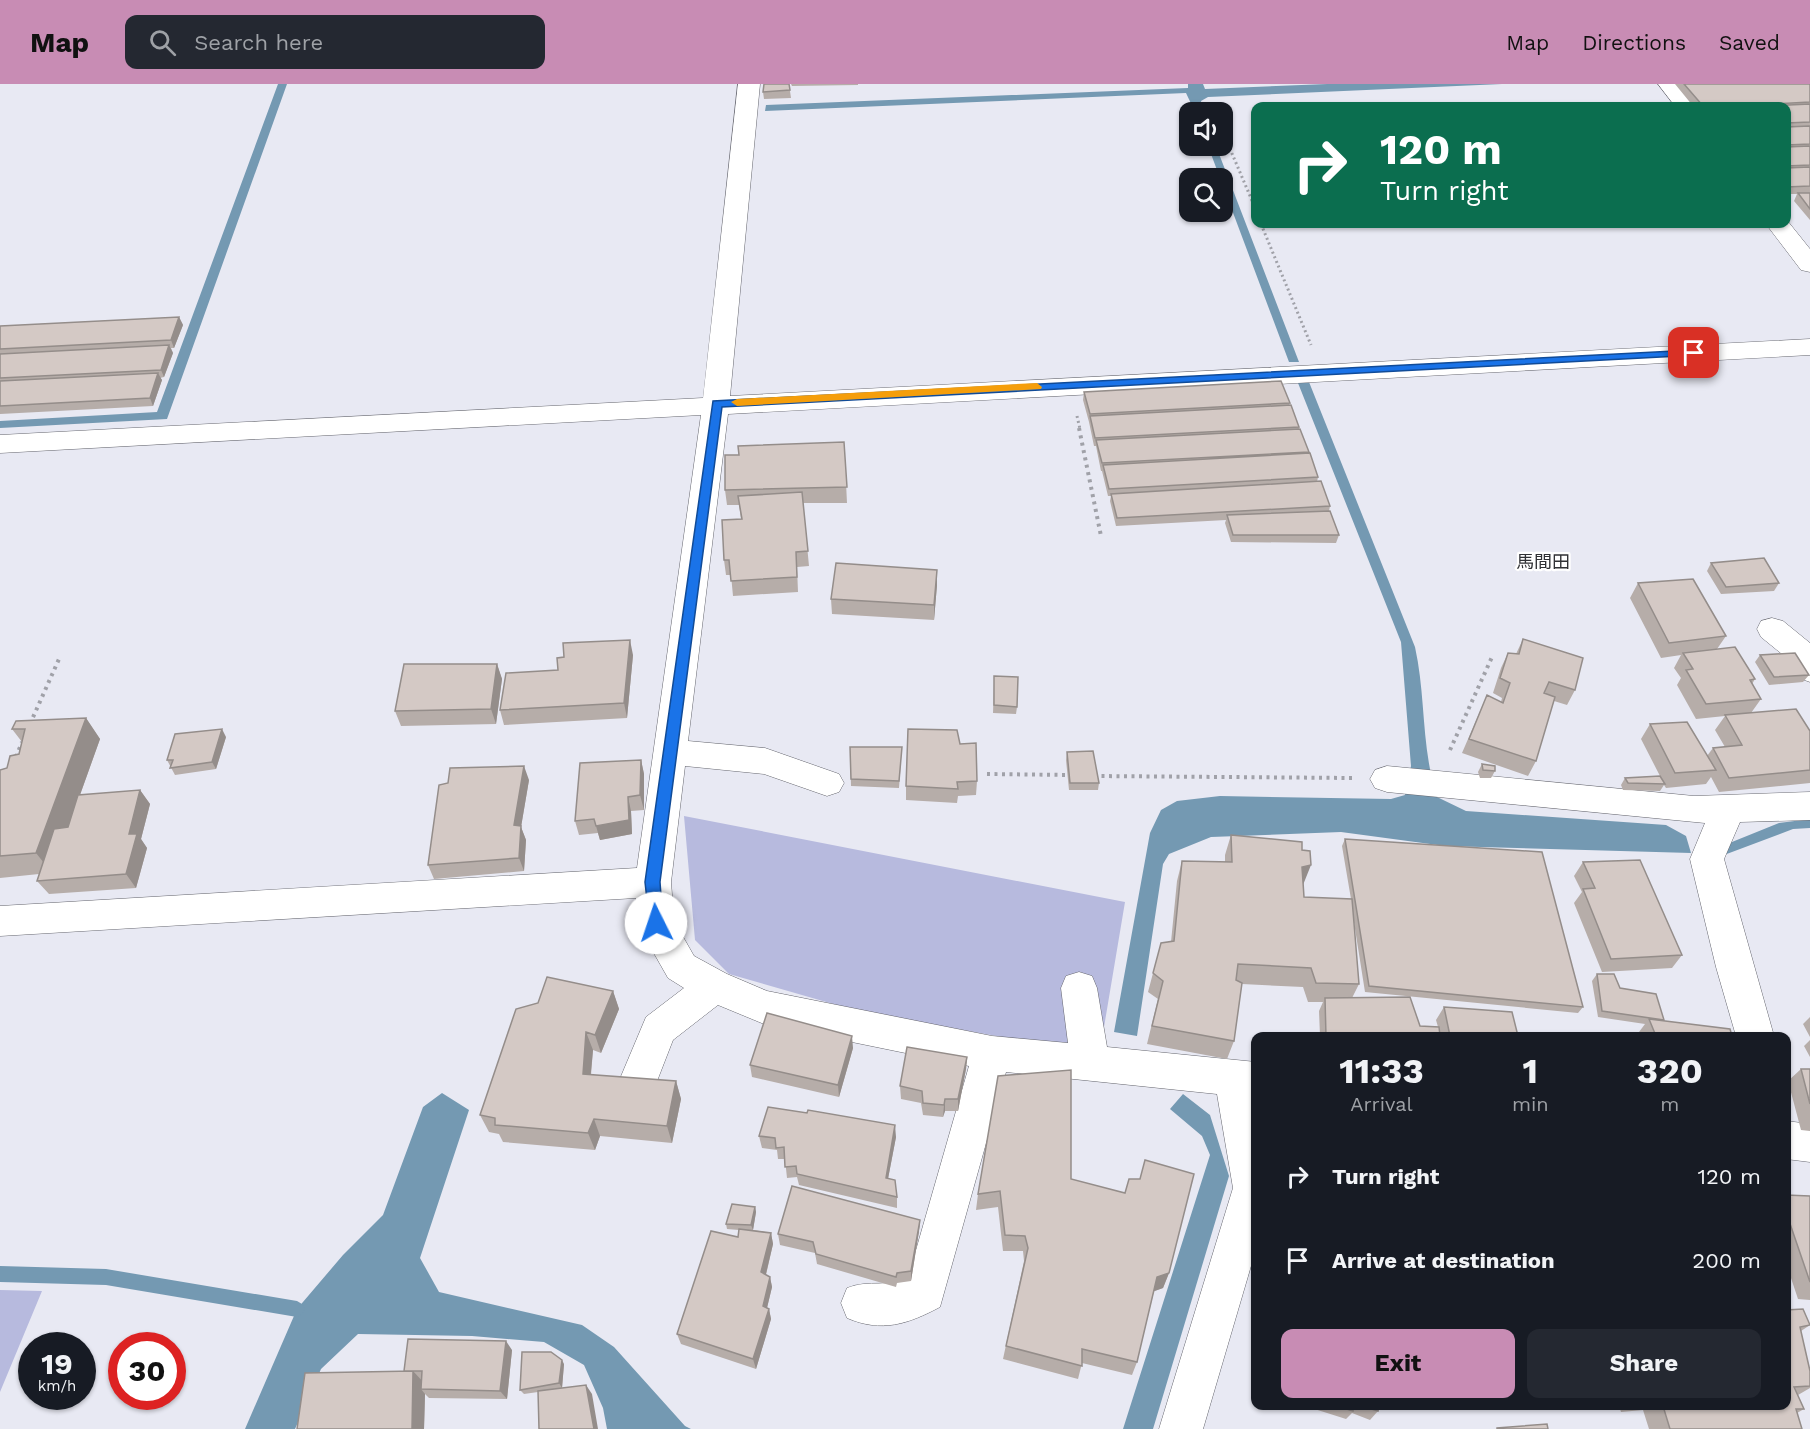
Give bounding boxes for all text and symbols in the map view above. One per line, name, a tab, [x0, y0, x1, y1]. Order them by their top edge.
search box	[125, 15, 545, 69]
text: Map	[30, 26, 89, 59]
icon: search	[146, 26, 179, 59]
text: Search here	[194, 30, 323, 55]
text: Map	[1506, 30, 1549, 55]
text: Directions	[1582, 30, 1686, 55]
text: Saved	[1719, 30, 1780, 55]
map controls	[1179, 102, 1233, 222]
button: sound	[1179, 102, 1233, 156]
text: 120 m	[1380, 125, 1502, 174]
icon: right	[1281, 126, 1359, 204]
button: search	[1179, 168, 1233, 222]
text: Turn right	[1380, 175, 1509, 207]
pin	[1668, 327, 1719, 378]
icon: arrive	[1677, 336, 1710, 369]
district label: 馬間田	[1516, 551, 1570, 572]
position arrow	[624, 891, 688, 955]
text: 11:33	[1339, 1050, 1424, 1092]
text: 1	[1523, 1050, 1538, 1092]
text: 320	[1637, 1050, 1703, 1092]
text: Arrival	[1350, 1092, 1413, 1116]
text: min	[1512, 1092, 1549, 1116]
text: m	[1660, 1092, 1679, 1116]
icon: right	[1281, 1160, 1314, 1193]
text: Turn right	[1332, 1164, 1439, 1189]
text: 120 m	[1697, 1164, 1761, 1189]
icon: arrive	[1281, 1244, 1314, 1277]
text: Arrive at destination	[1332, 1248, 1555, 1273]
text: 200 m	[1692, 1248, 1761, 1273]
button: Exit	[1281, 1329, 1515, 1398]
button: Share	[1527, 1329, 1761, 1398]
speed limit sign: 30	[108, 1332, 186, 1410]
text: 19	[41, 1346, 73, 1381]
text: km/h	[38, 1377, 76, 1395]

